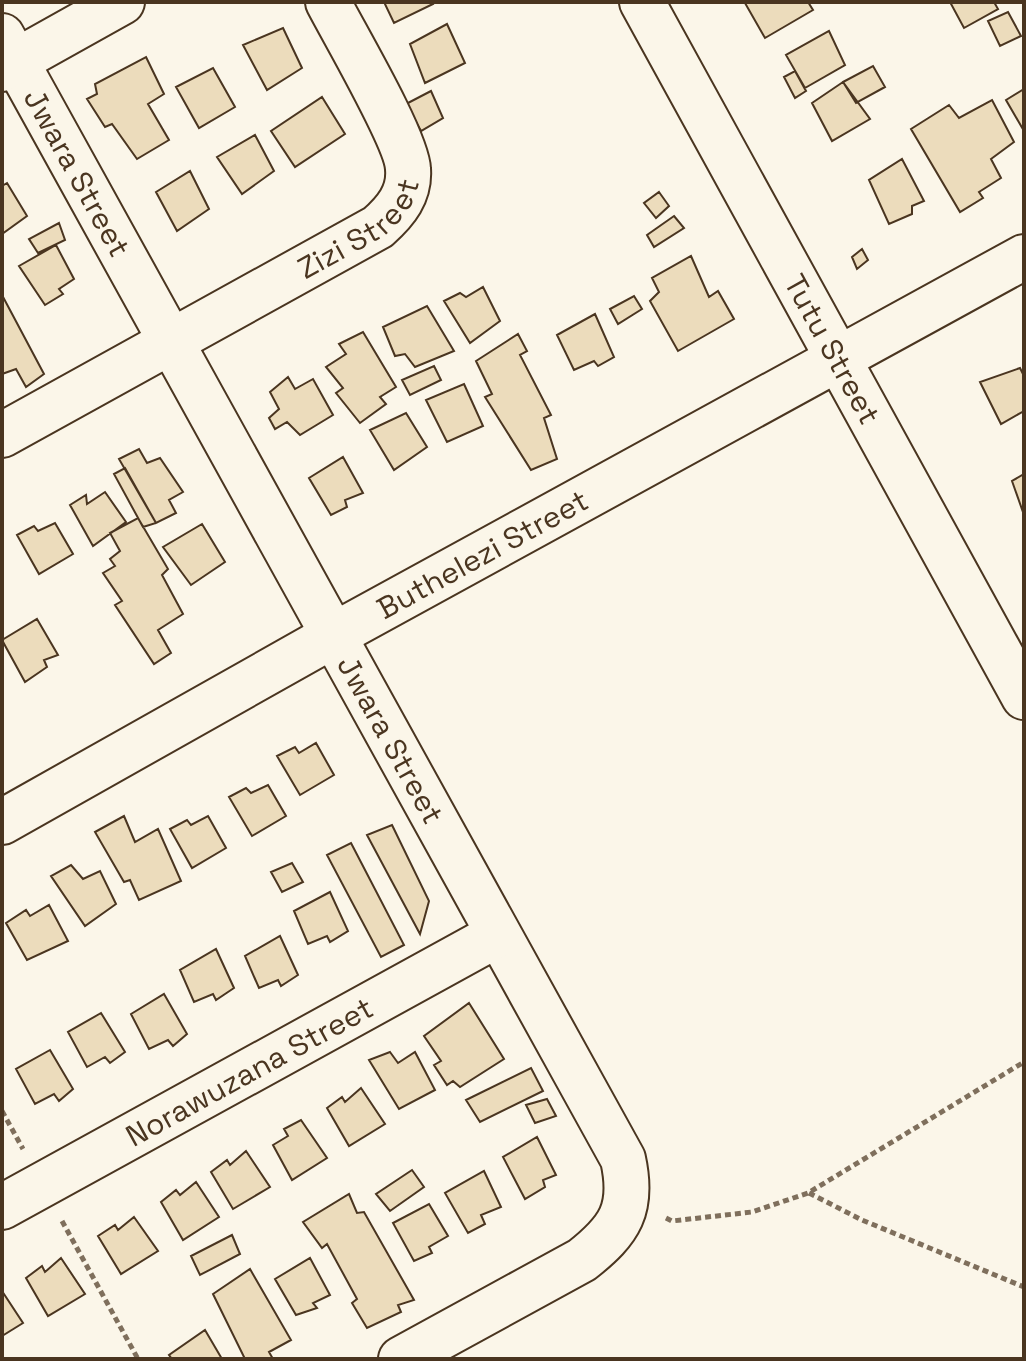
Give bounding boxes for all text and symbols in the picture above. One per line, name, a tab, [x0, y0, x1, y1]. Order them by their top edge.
street label: Jwara Street	[15, 82, 140, 264]
street label: Zizi Street	[290, 175, 427, 287]
street label: Tutu Street	[776, 267, 890, 431]
street label: Buthelezi Street	[370, 480, 595, 627]
street label: Jwara Street	[329, 649, 453, 831]
street label: Norawuzana Street	[119, 988, 380, 1155]

